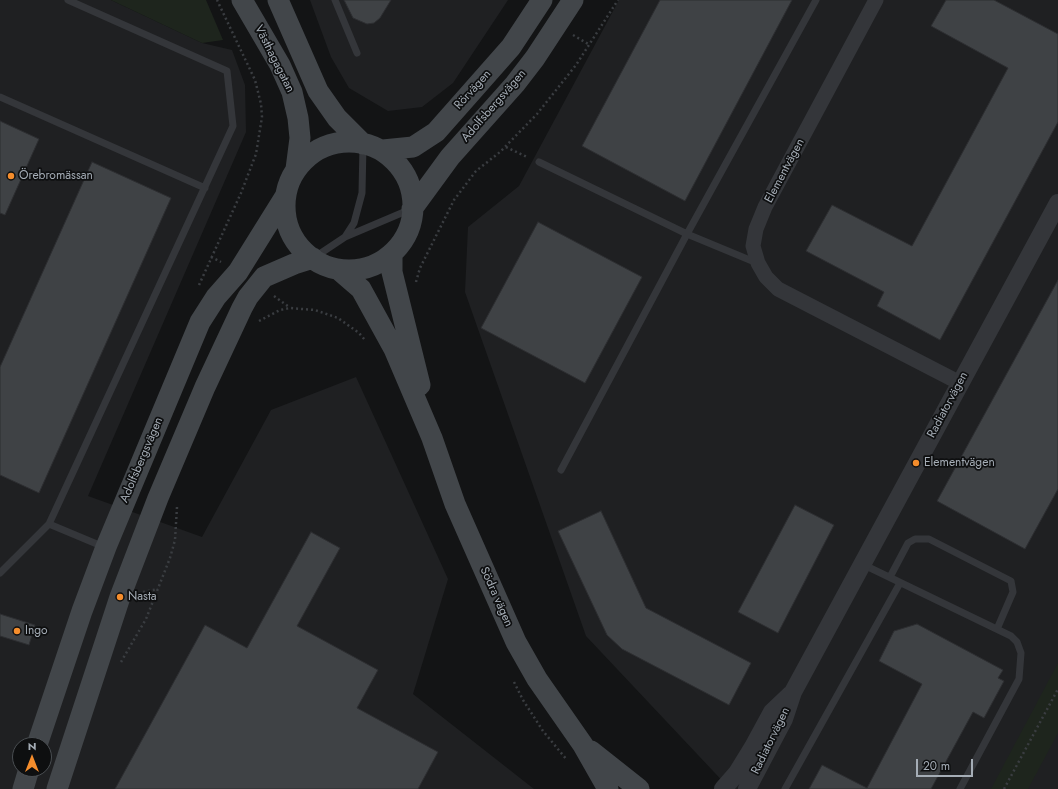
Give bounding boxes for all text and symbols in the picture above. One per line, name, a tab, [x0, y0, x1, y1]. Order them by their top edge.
street label: Västhagagatan	[251, 23, 297, 95]
street label: Rörvägen	[452, 67, 494, 113]
street label: Adolfsbergsvägen	[459, 67, 529, 145]
street label: Elementvägen	[762, 136, 808, 206]
place label: Örebromässan	[19, 169, 93, 183]
marker: Örebromässan	[6, 171, 16, 181]
street label: Radiatorvägen	[925, 370, 971, 440]
street label: Adolfsbergsvägen	[118, 415, 166, 505]
place label: Elementvägen	[924, 456, 995, 470]
marker: Elementvägen	[911, 458, 921, 468]
street label: Södra vägen	[476, 565, 516, 629]
place label: Nasta	[128, 590, 157, 604]
marker: Nasta	[115, 592, 125, 602]
place label: Ingo	[25, 624, 48, 638]
marker: Ingo	[12, 626, 22, 636]
street label: Radiatorvägen	[749, 705, 793, 777]
north arrow	[12, 737, 52, 777]
text: N	[28, 738, 36, 754]
scale bar	[918, 751, 975, 777]
text: 20 m	[923, 757, 950, 775]

